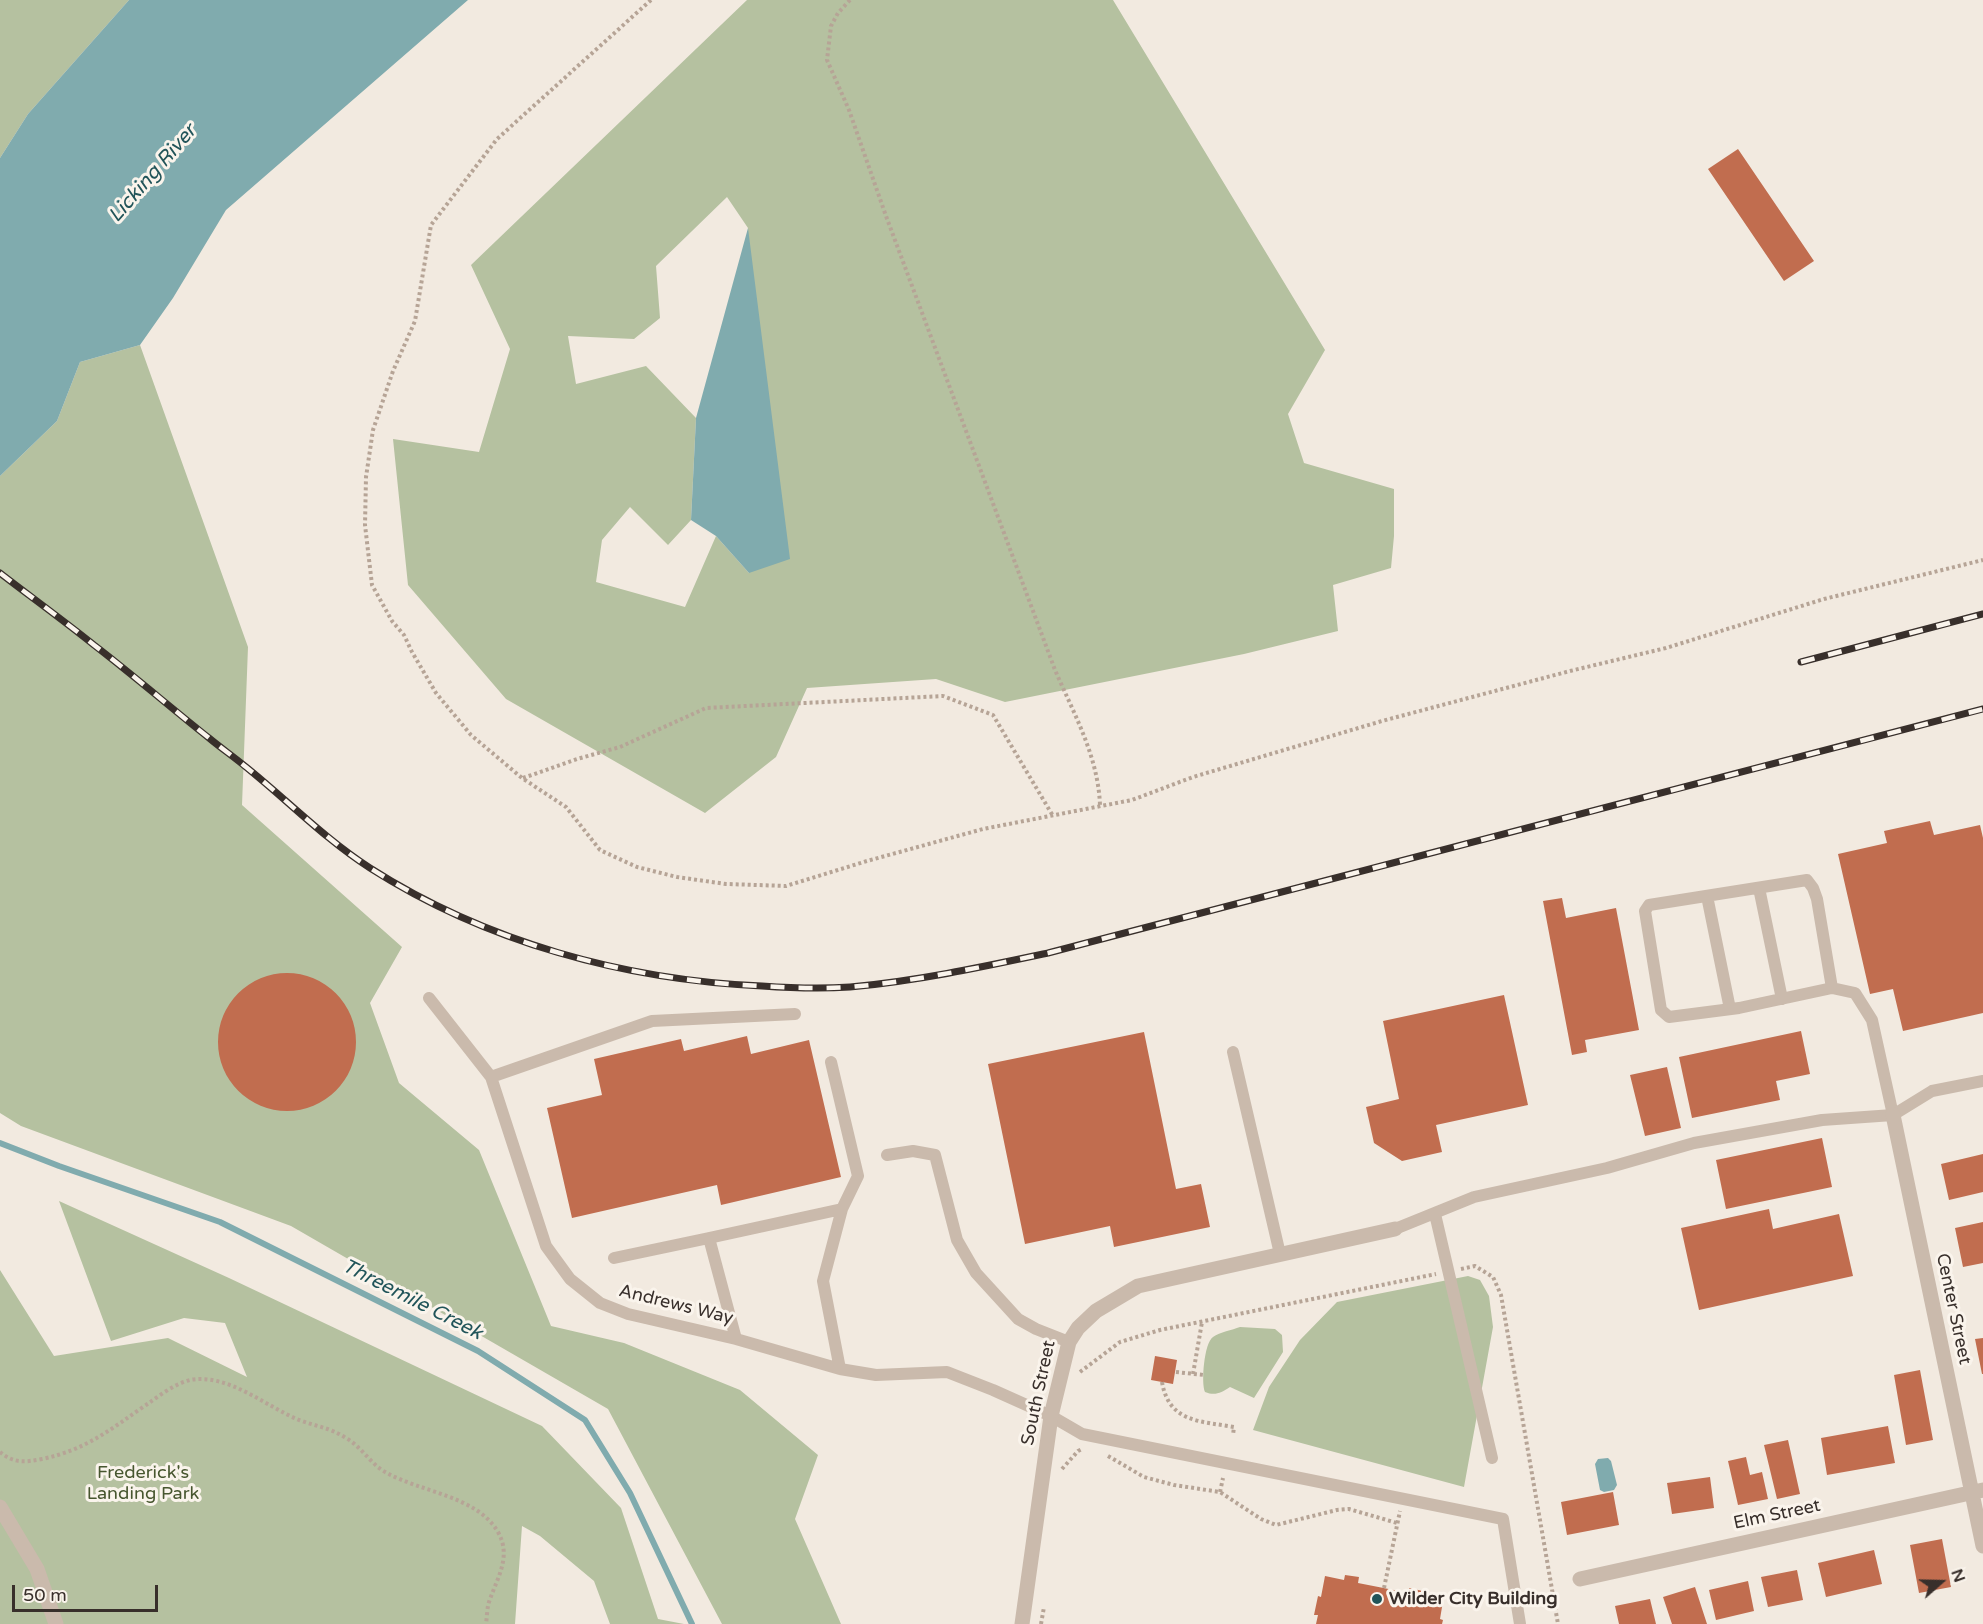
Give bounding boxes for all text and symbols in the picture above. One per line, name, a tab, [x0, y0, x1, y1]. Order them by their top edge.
water label: Licking River	[104, 120, 202, 228]
street label: Center Street	[1931, 1251, 1975, 1367]
water label: Threemile Creek	[338, 1254, 486, 1346]
street label: Andrews Way	[617, 1280, 735, 1330]
street label: South Street	[1017, 1338, 1061, 1448]
park label: Frederick's Landing Park	[87, 1462, 199, 1504]
street label: Elm Street	[1731, 1495, 1823, 1535]
north arrow	[1911, 1552, 1971, 1612]
text: N	[1946, 1566, 1970, 1585]
scale bar	[15, 1573, 160, 1611]
text: 50 m	[23, 1584, 67, 1606]
place label: Wilder City Building	[1389, 1588, 1558, 1610]
marker: Wilder City Building	[1370, 1592, 1384, 1606]

